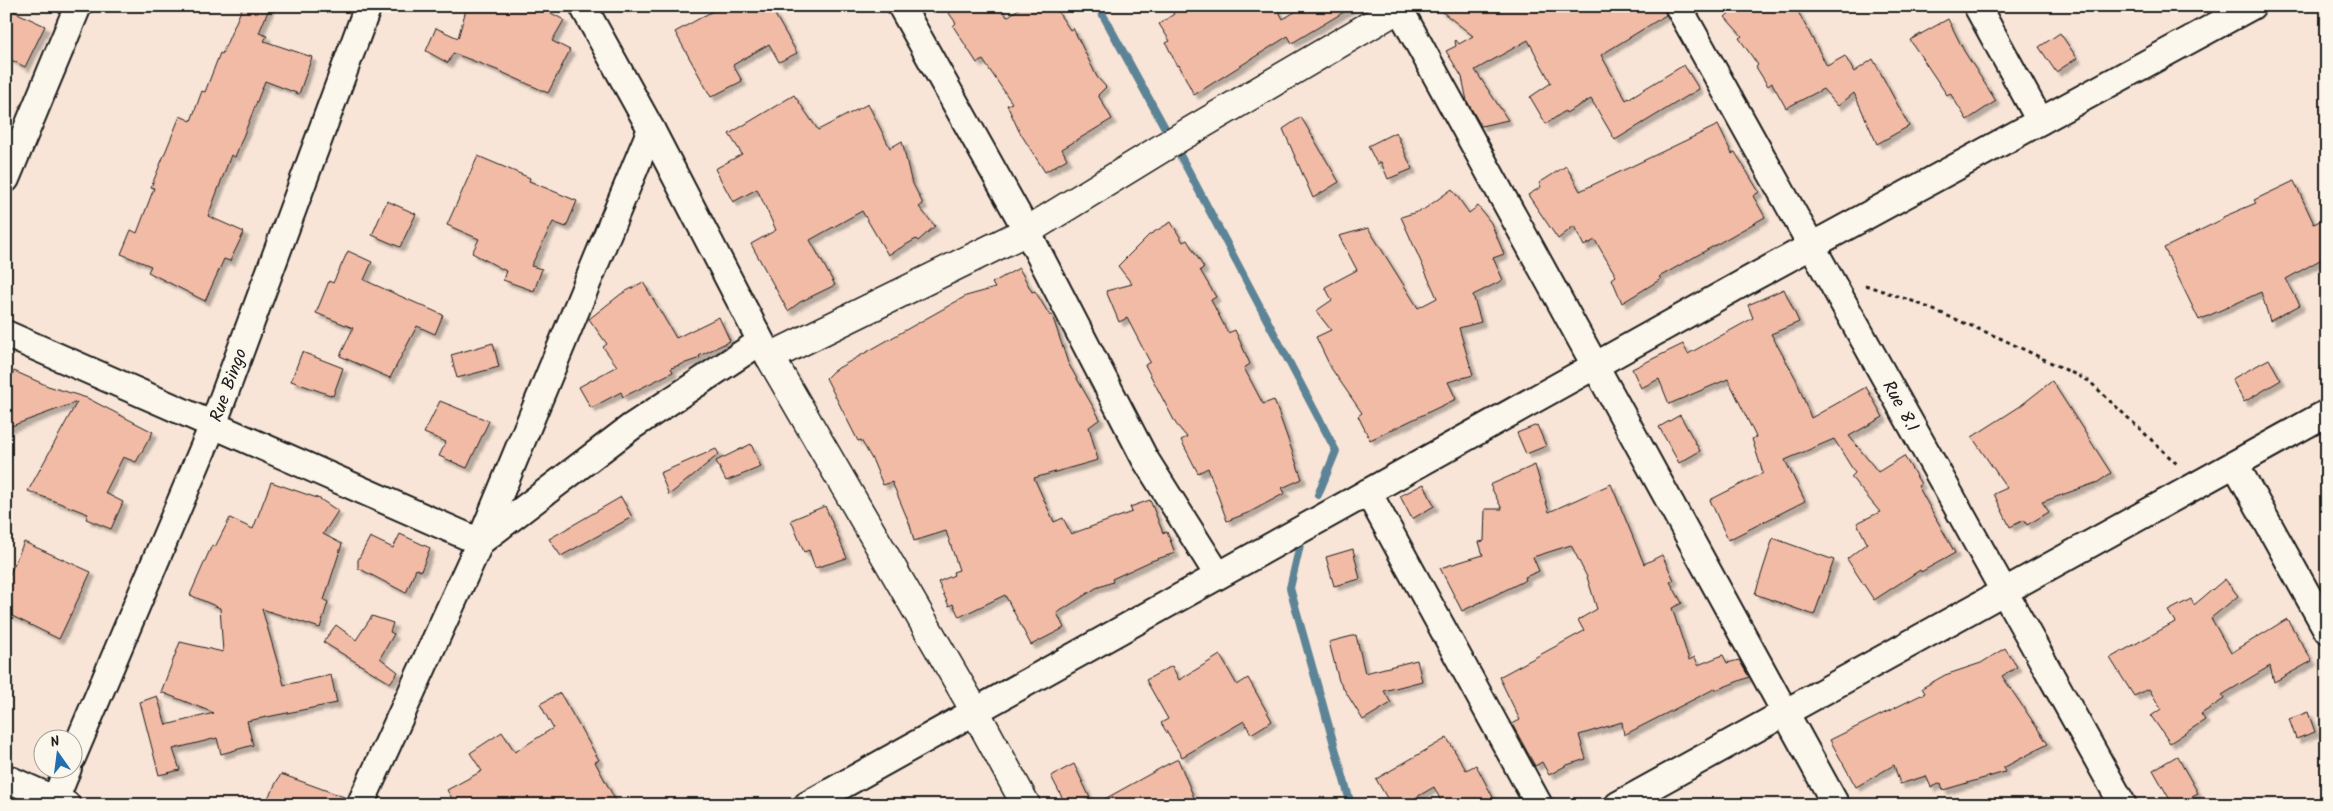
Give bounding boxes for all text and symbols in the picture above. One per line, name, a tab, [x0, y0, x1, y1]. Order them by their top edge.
street label: Rue Bingo	[203, 345, 256, 426]
street label: Rue 8.1	[1874, 376, 1926, 438]
north arrow	[32, 728, 82, 778]
text: N	[48, 731, 62, 754]

